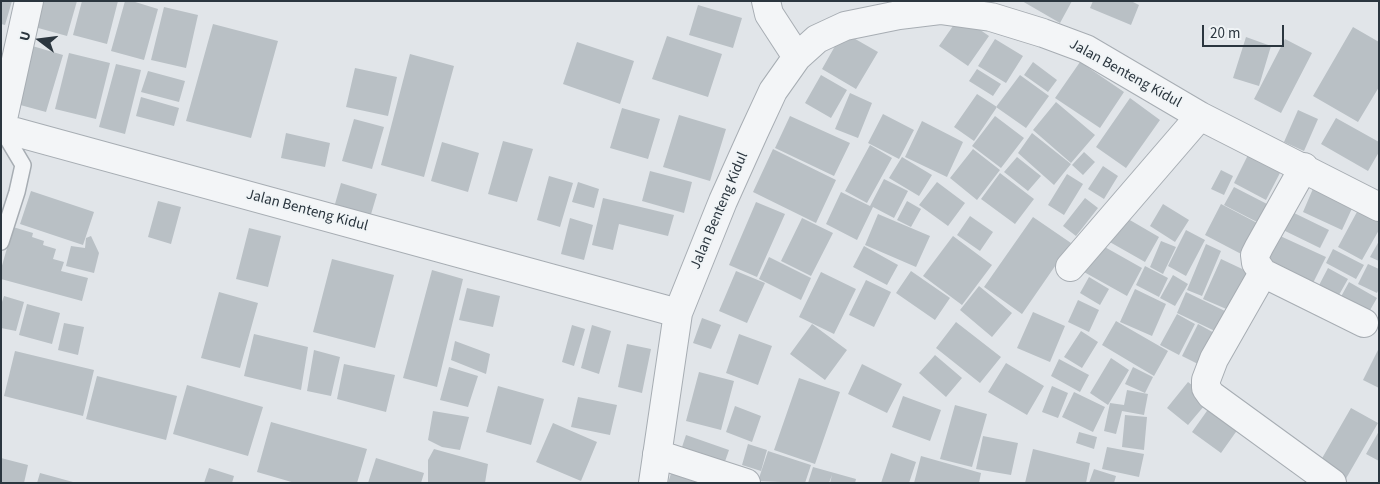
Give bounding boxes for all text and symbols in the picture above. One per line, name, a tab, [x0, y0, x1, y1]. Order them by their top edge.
north arrow	[15, 15, 65, 65]
scale bar	[1205, 15, 1288, 47]
text: 20 m	[1210, 23, 1240, 44]
text: U	[15, 29, 36, 43]
street label: Jalan Benteng Kidul	[1066, 36, 1184, 112]
street label: Jalan Benteng Kidul	[687, 150, 753, 272]
street label: Jalan Benteng Kidul	[244, 186, 370, 236]

